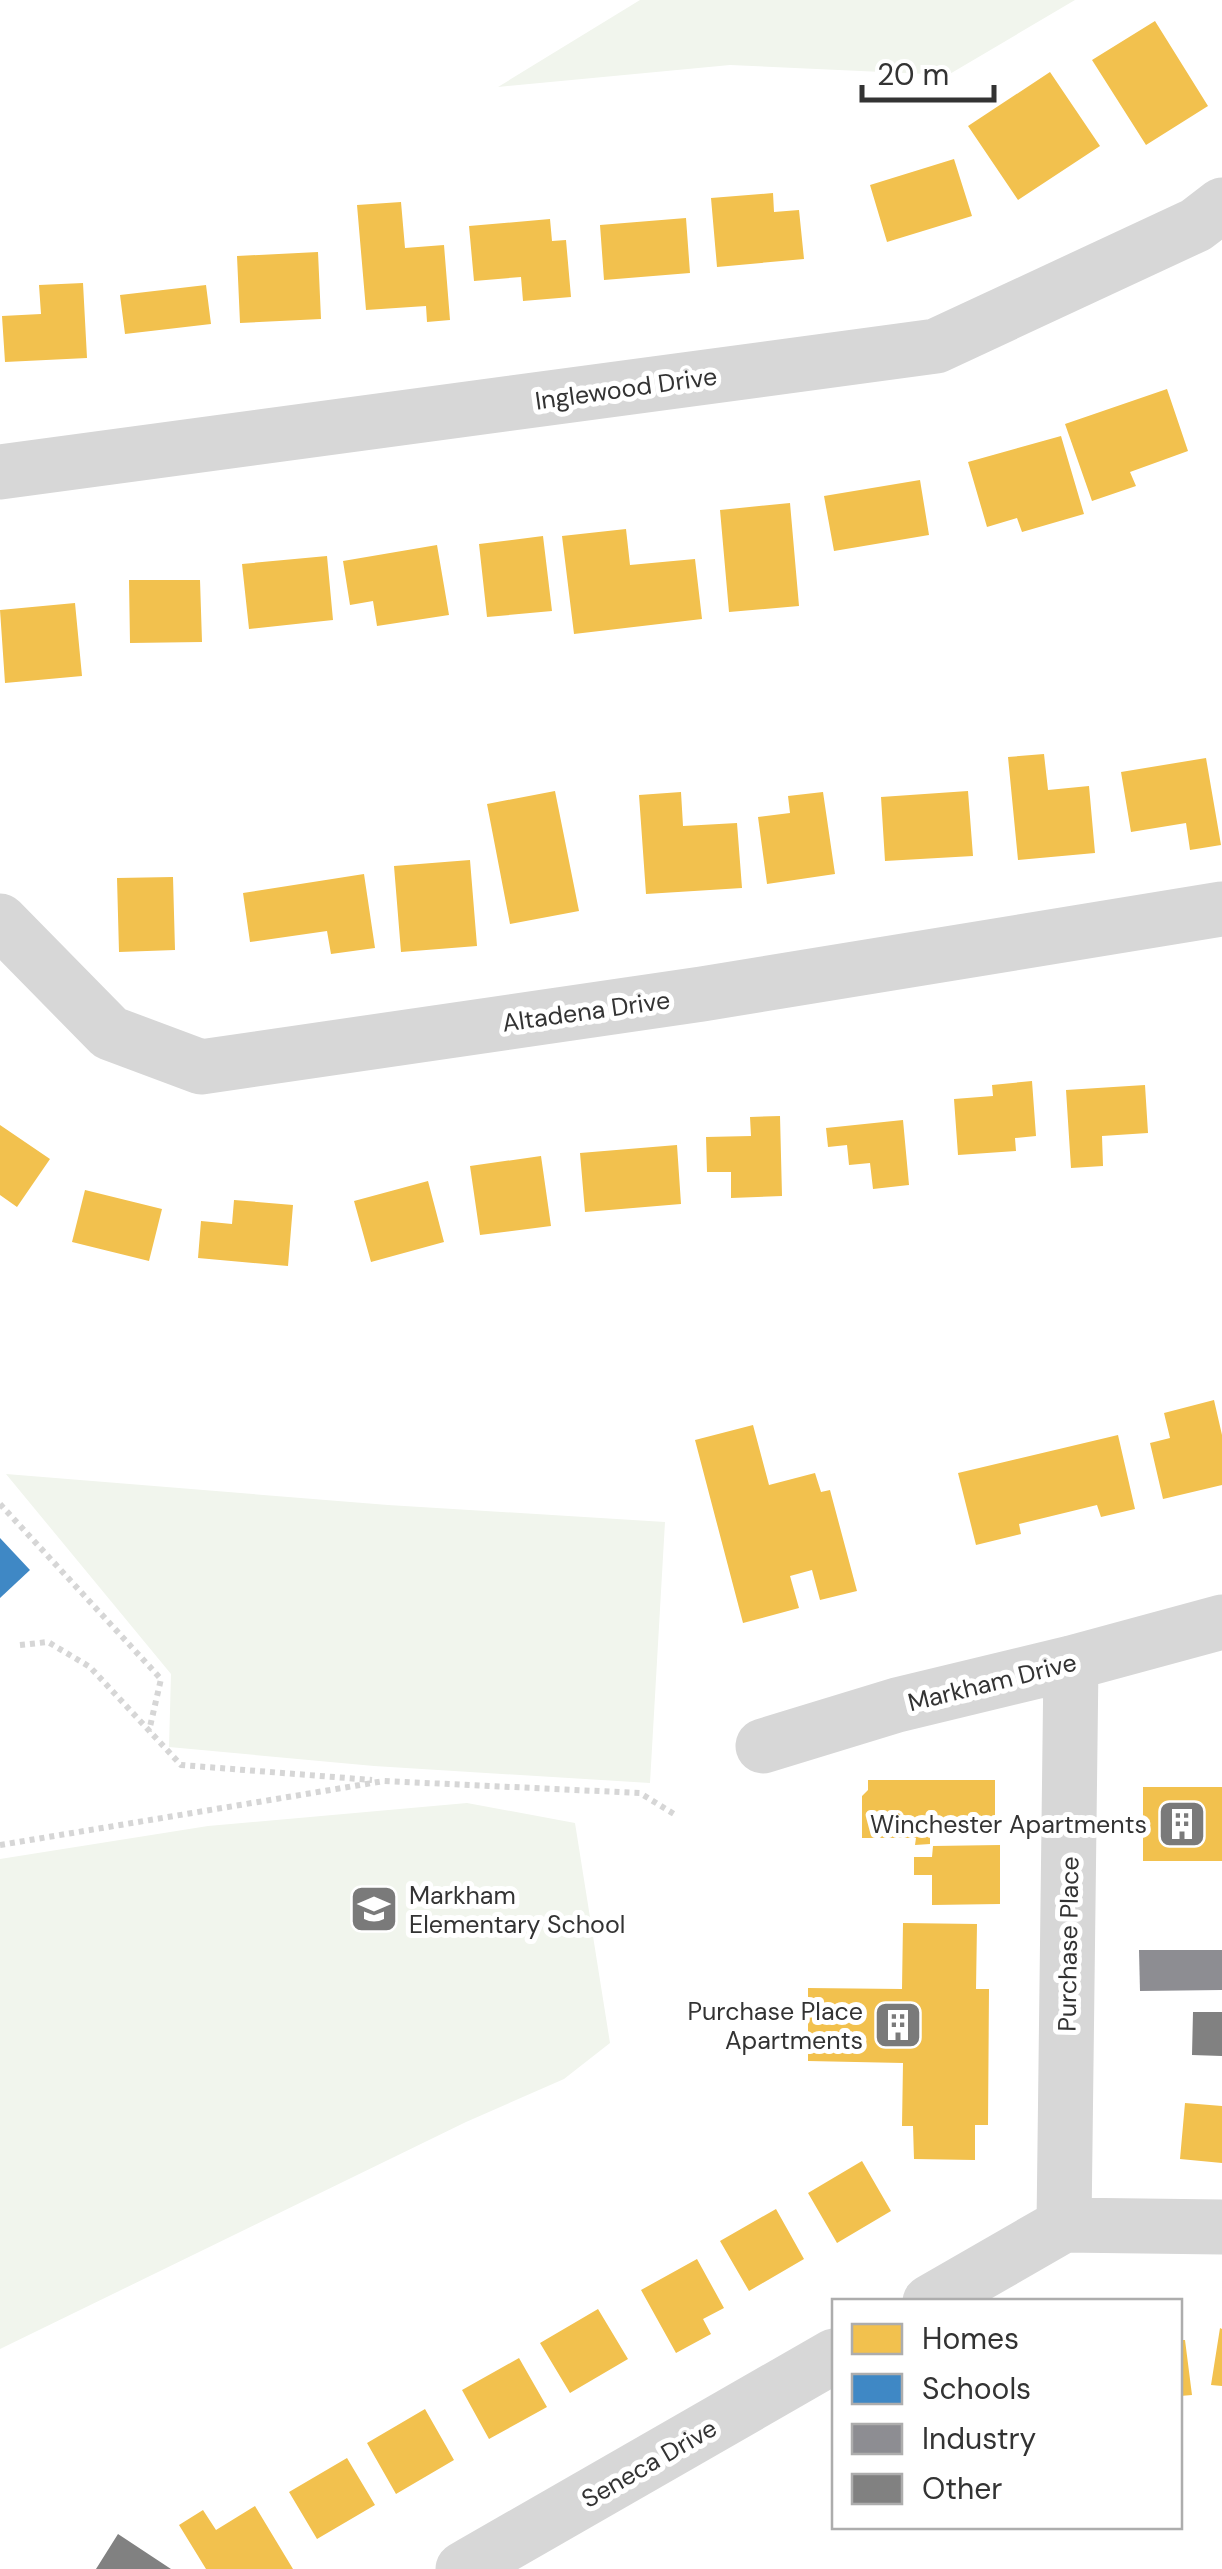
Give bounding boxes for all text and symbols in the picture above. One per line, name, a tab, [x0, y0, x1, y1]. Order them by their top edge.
scale bar	[862, 40, 994, 102]
text: 20 m	[877, 55, 949, 94]
street label: Inglewood Drive	[533, 359, 719, 418]
street label: Altadena Drive	[500, 983, 672, 1040]
street label: Markham Drive	[904, 1646, 1080, 1719]
building icon: Winchester Apartments	[1156, 1798, 1208, 1850]
place label: Winchester Apartments	[870, 1808, 1147, 1841]
street label: Purchase Place	[1050, 1856, 1087, 2032]
place label: Markham Elementary School	[409, 1879, 625, 1941]
school or university icon: Markham Elementary School	[348, 1883, 400, 1935]
place label: Purchase Place Apartments	[688, 1995, 863, 2057]
building icon: Purchase Place Apartments	[872, 1999, 924, 2051]
legend	[832, 2299, 1182, 2529]
text: Homes	[922, 2319, 1019, 2358]
text: Schools	[922, 2369, 1031, 2408]
street label: Seneca Drive	[576, 2411, 723, 2515]
text: Industry	[922, 2419, 1036, 2458]
text: Other	[922, 2469, 1002, 2508]

